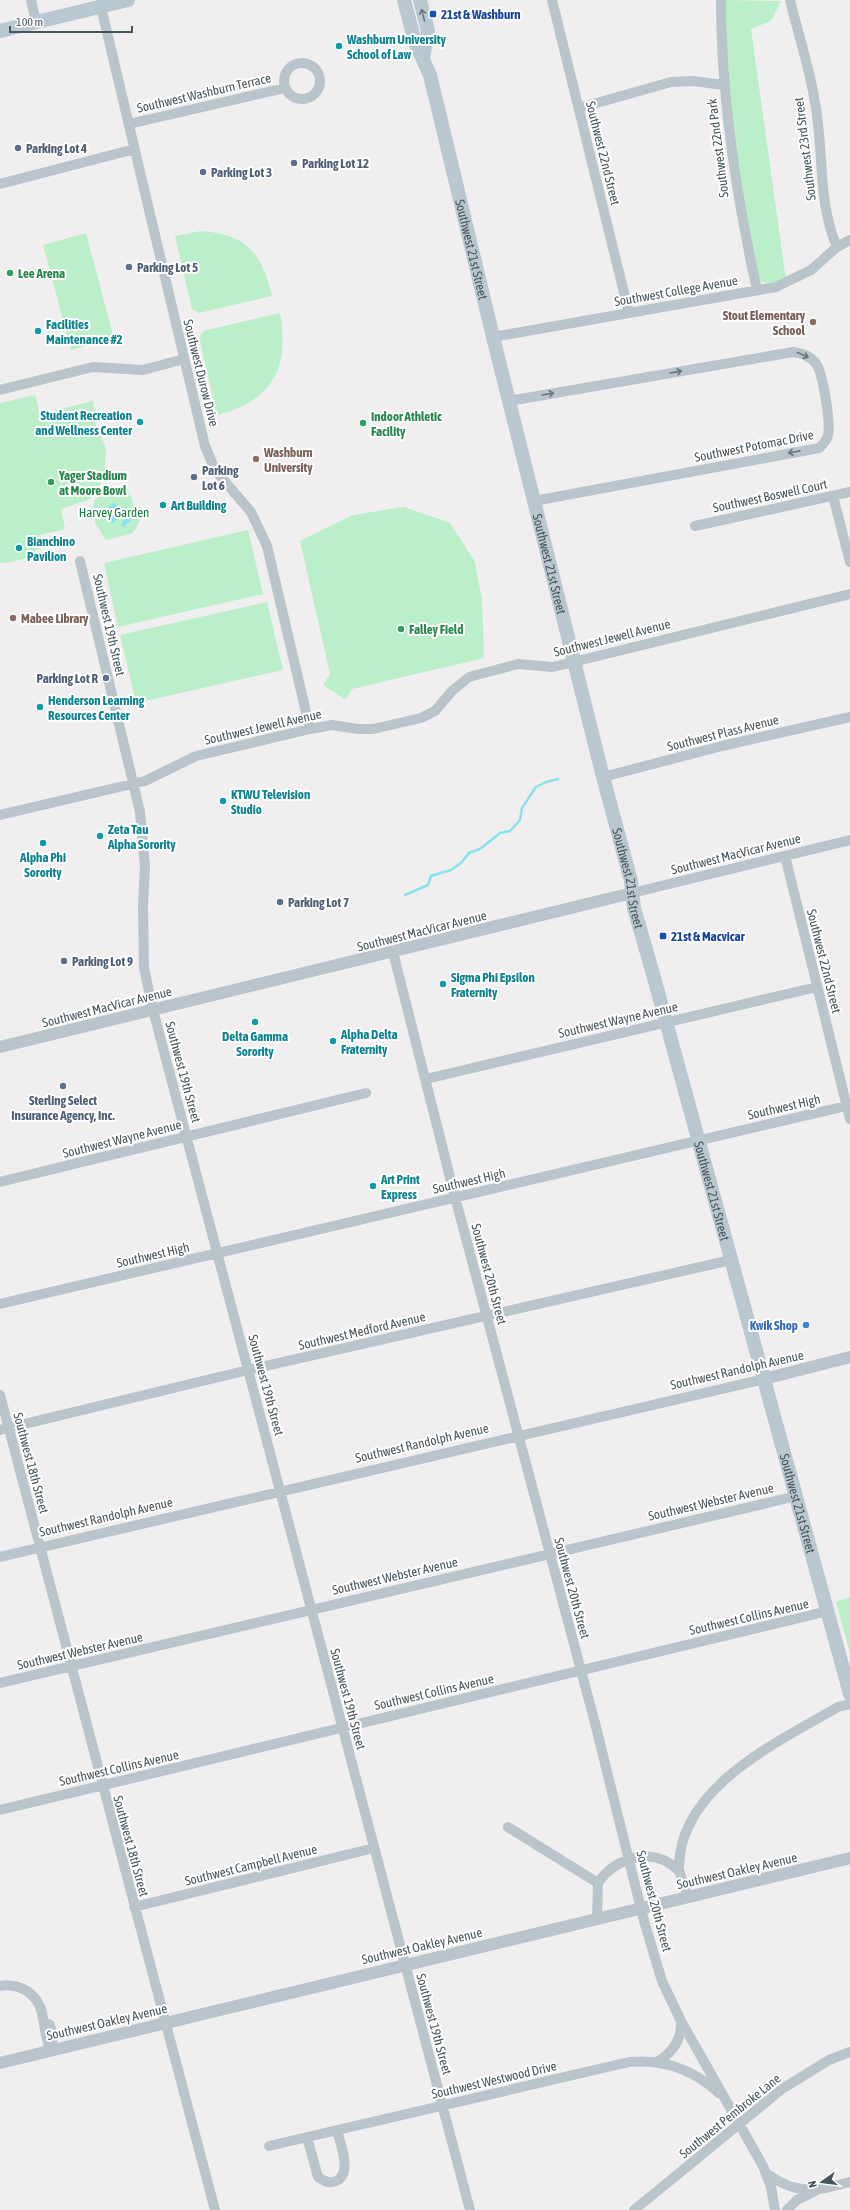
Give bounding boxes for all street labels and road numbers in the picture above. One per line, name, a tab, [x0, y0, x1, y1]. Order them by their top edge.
street label: Southwest Washburn Terrace	[136, 70, 272, 116]
street label: Southwest 23rd Street	[791, 96, 819, 202]
street label: Southwest 22nd Park	[704, 97, 732, 198]
street label: Southwest 22nd Street	[583, 99, 623, 207]
street label: Southwest 21st Street	[453, 198, 491, 301]
street label: Southwest College Avenue	[613, 273, 739, 309]
street label: Southwest Durow Drive	[180, 318, 222, 428]
street label: Southwest Potomac Drive	[693, 427, 815, 465]
street label: Southwest Boswell Court	[712, 477, 829, 515]
street label: Southwest 21st Street	[530, 512, 569, 616]
street label: Southwest 19th Street	[90, 573, 128, 678]
street label: Southwest Jewell Avenue	[552, 616, 672, 660]
street label: Southwest Jewell Avenue	[203, 706, 323, 748]
street label: Southwest Plass Avenue	[666, 712, 780, 754]
street label: Southwest 21st Street	[610, 826, 647, 930]
street label: Southwest MacVicar Avenue	[670, 831, 802, 877]
street label: Southwest 22nd Street	[804, 907, 844, 1015]
street label: Southwest MacVicar Avenue	[356, 908, 488, 954]
street label: Southwest MacVicar Avenue	[41, 984, 173, 1030]
street label: Southwest Wayne Avenue	[557, 999, 679, 1041]
street label: Southwest 19th Street	[162, 1020, 204, 1124]
street label: Southwest High	[746, 1091, 822, 1123]
street label: Southwest Wayne Avenue	[61, 1117, 183, 1161]
street label: Southwest 21st Street	[691, 1139, 733, 1242]
street label: Southwest High	[431, 1165, 507, 1197]
street label: Southwest 20th Street	[468, 1222, 510, 1326]
street label: Southwest High	[115, 1239, 191, 1271]
street label: Southwest Medford Avenue	[297, 1309, 427, 1353]
street label: Southwest 19th Street	[245, 1333, 287, 1437]
street label: Southwest Randolph Avenue	[669, 1347, 805, 1393]
street label: Southwest 18th Street	[10, 1411, 52, 1515]
street label: Southwest Randolph Avenue	[354, 1420, 490, 1466]
street label: Southwest 21st Street	[777, 1452, 819, 1555]
street label: Southwest Webster Avenue	[647, 1480, 775, 1524]
street label: Southwest Randolph Avenue	[38, 1494, 174, 1540]
street label: Southwest 20th Street	[551, 1536, 593, 1640]
street label: Southwest Webster Avenue	[331, 1554, 459, 1598]
street label: Southwest Collins Avenue	[688, 1596, 810, 1638]
street label: Southwest Webster Avenue	[16, 1629, 144, 1673]
street label: Southwest 19th Street	[327, 1647, 369, 1751]
street label: Southwest Collins Avenue	[373, 1671, 495, 1713]
street label: Southwest Collins Avenue	[58, 1747, 180, 1789]
street label: Southwest 18th Street	[110, 1794, 152, 1898]
street label: Southwest Campbell Avenue	[183, 1841, 319, 1889]
street label: Southwest 20th Street	[633, 1849, 675, 1953]
street label: Southwest Oakley Avenue	[675, 1850, 799, 1892]
street label: Southwest Oakley Avenue	[360, 1925, 484, 1967]
street label: Southwest 19th Street	[413, 1972, 455, 2076]
street label: Southwest Oakley Avenue	[45, 2001, 169, 2043]
street label: Southwest Westwood Drive	[430, 2058, 558, 2102]
street label: Southwest Pembroke Lane	[676, 2071, 784, 2161]

